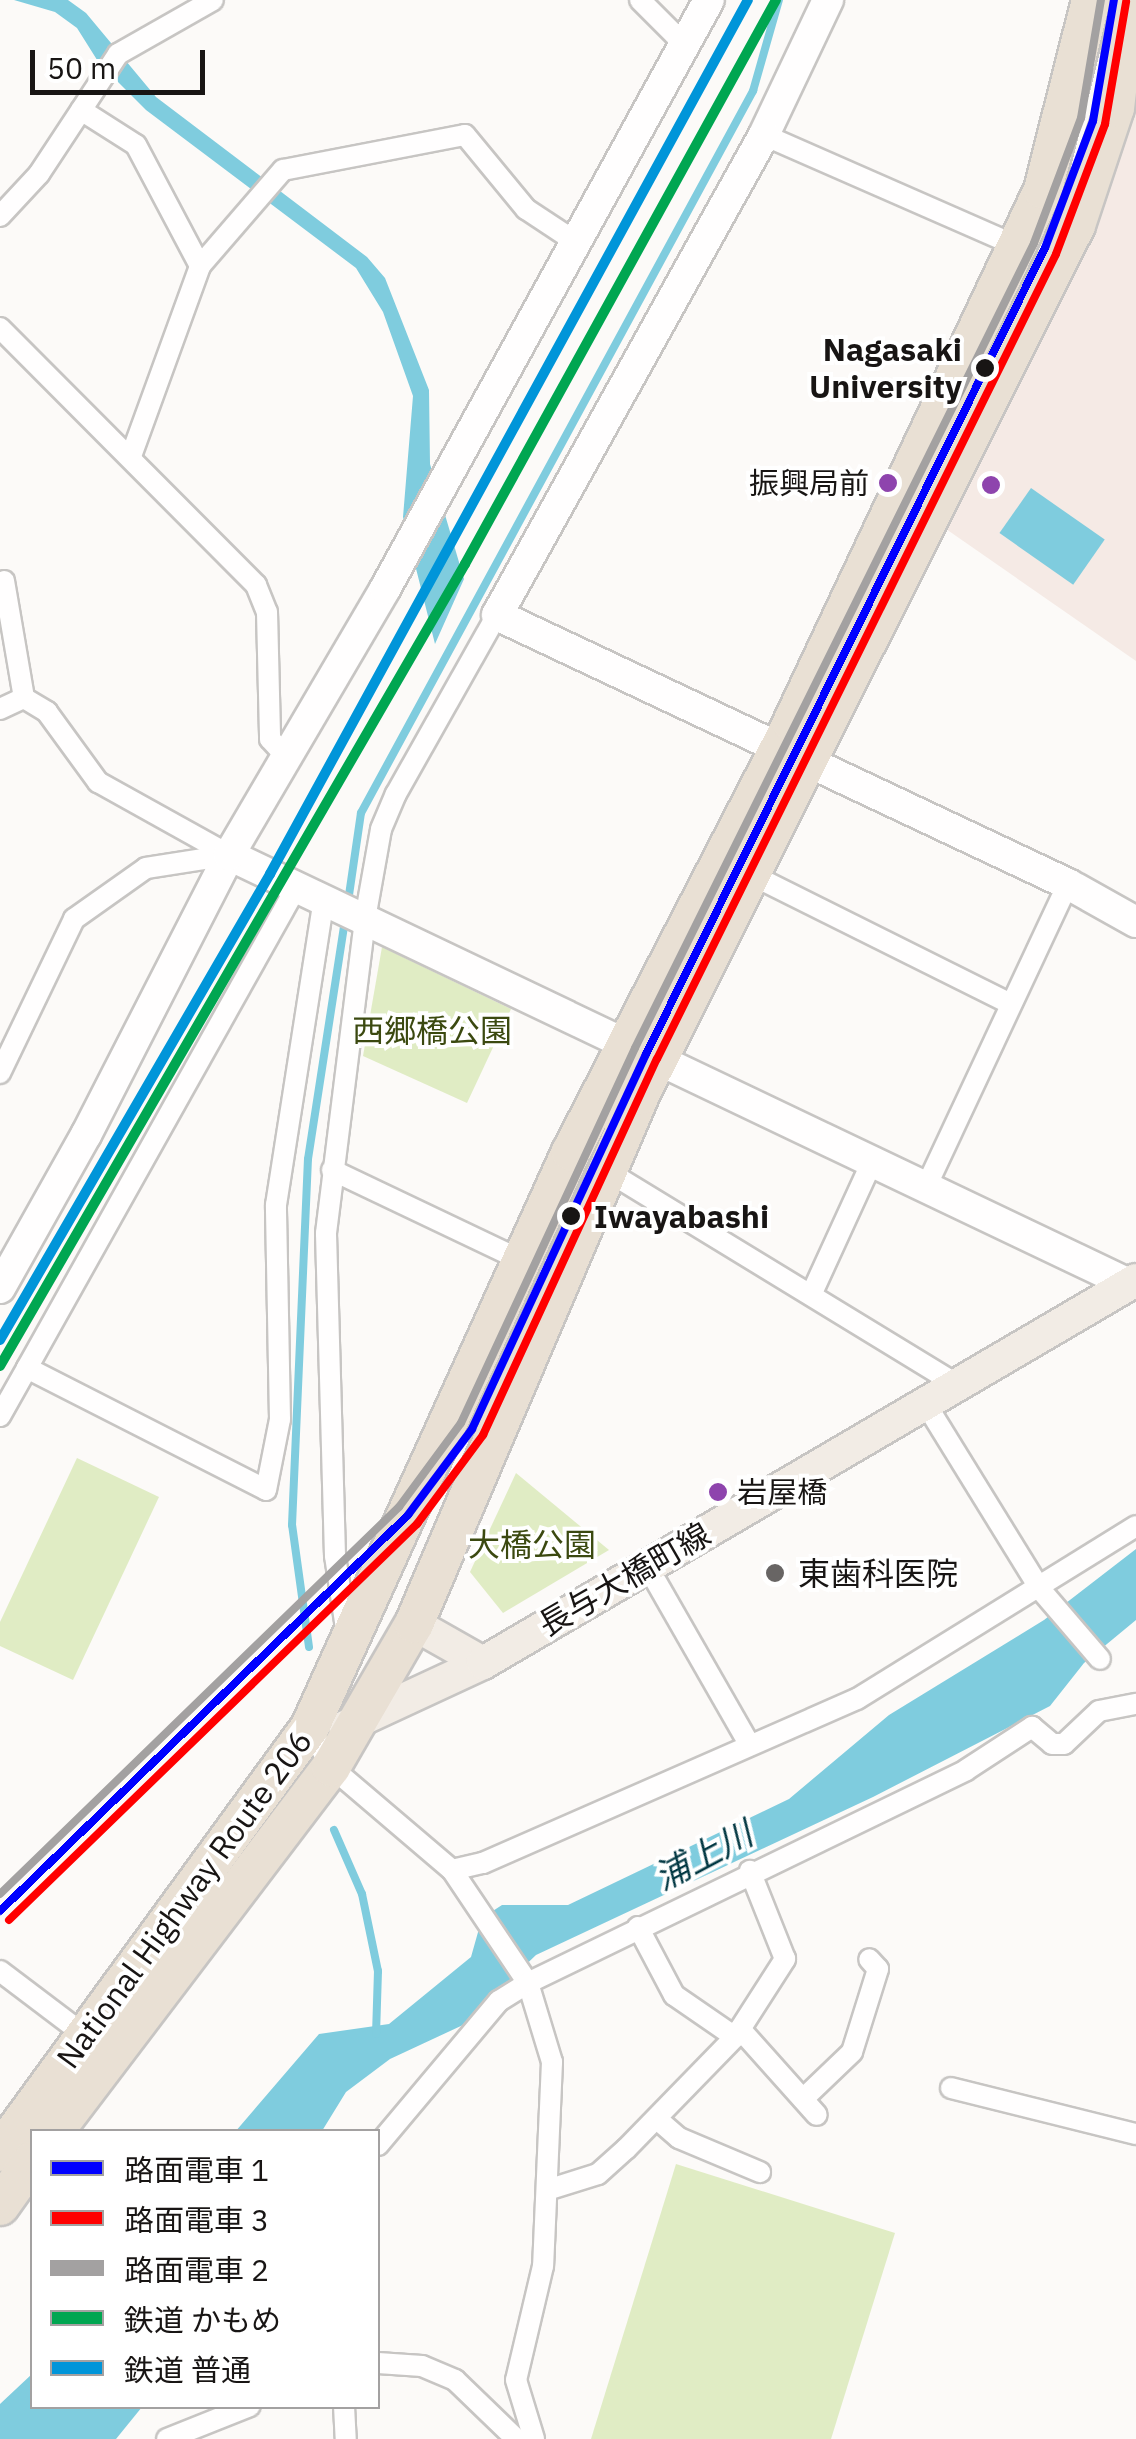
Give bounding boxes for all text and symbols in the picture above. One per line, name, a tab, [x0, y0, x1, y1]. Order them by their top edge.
scale bar	[35, 30, 210, 92]
text: 50 m	[47, 48, 116, 87]
place label: Nagasaki University	[809, 331, 962, 406]
marker: Nagasaki University	[972, 355, 998, 381]
place label: 振興局前	[749, 465, 869, 501]
marker: 振興局前	[878, 473, 898, 493]
unlabelled marker	[981, 475, 1001, 495]
park label: 西郷橋公園	[352, 1011, 512, 1049]
place label: Iwayabashi	[594, 1197, 769, 1235]
marker: Iwayabashi	[558, 1203, 584, 1229]
place label: 岩屋橋	[737, 1474, 827, 1510]
marker: 岩屋橋	[708, 1482, 728, 1502]
street label: 長与大橋町線	[531, 1514, 717, 1644]
park label: 大橋公園	[468, 1525, 596, 1563]
place label: 東歯科医院	[798, 1554, 958, 1592]
marker: 東歯科医院	[762, 1560, 788, 1586]
street label: National Highway Route 206	[48, 1722, 320, 2076]
water label: 浦上川	[647, 1812, 759, 1898]
legend	[30, 2129, 380, 2409]
text: 路面電車 1	[124, 2150, 269, 2189]
text: 路面電車 3	[124, 2200, 269, 2239]
text: 路面電車 2	[124, 2250, 269, 2289]
text: 鉄道 かもめ	[124, 2300, 281, 2339]
text: 鉄道 普通	[124, 2350, 251, 2389]

